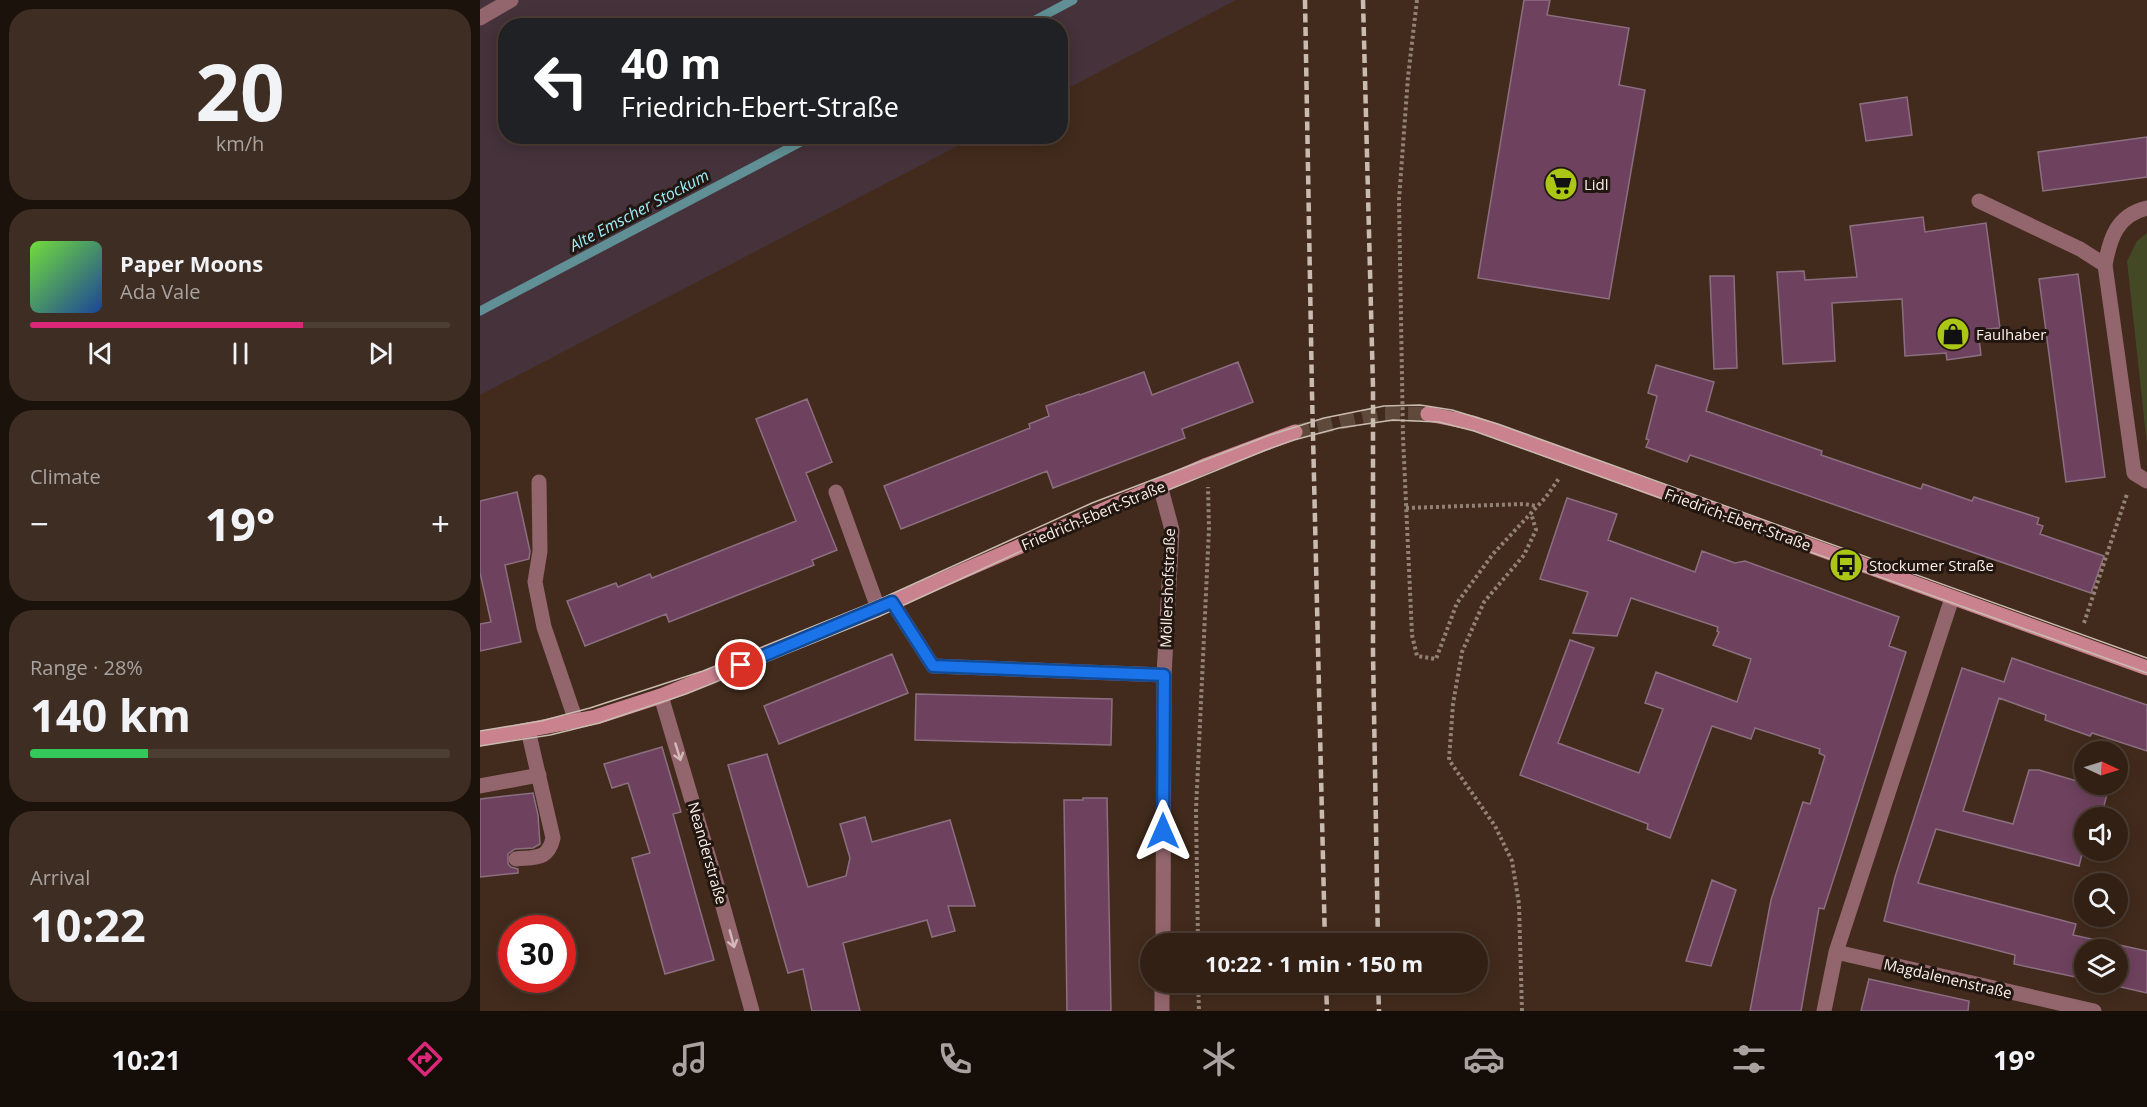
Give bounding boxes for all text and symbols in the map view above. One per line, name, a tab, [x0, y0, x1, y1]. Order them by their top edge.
text: 40 m	[621, 34, 721, 91]
text: 20	[195, 38, 285, 144]
icon: left	[522, 42, 600, 120]
text: Friedrich-Ebert-Straße	[621, 88, 899, 125]
text: km/h	[216, 130, 264, 157]
water label: Alte Emscher Stockum	[565, 164, 713, 257]
supermarket icon: Lidl	[1543, 166, 1579, 202]
place label: Lidl	[1584, 174, 1609, 194]
text: Paper Moons	[120, 248, 263, 278]
text: Ada Vale	[120, 278, 201, 305]
shop icon: Faulhaber	[1935, 316, 1971, 352]
place label: Faulhaber	[1976, 324, 2046, 344]
icon: previous	[84, 337, 117, 370]
icon: pause	[224, 337, 257, 370]
icon: next	[364, 337, 397, 370]
text: Climate	[30, 463, 101, 490]
street label: Friedrich-Ebert-Straße	[1018, 476, 1168, 554]
street label: Friedrich-Ebert-Straße	[1662, 483, 1814, 555]
text: 19°	[205, 493, 275, 554]
text: −	[30, 501, 49, 546]
text: +	[431, 501, 450, 546]
street label: Möllershofstraße	[1155, 528, 1179, 648]
bus stop icon: Stockumer Straße	[1828, 547, 1864, 583]
place label: Stockumer Straße	[1869, 555, 1994, 575]
pin	[715, 639, 766, 690]
icon: arrive	[724, 648, 757, 681]
text: Range · 28%	[30, 654, 143, 681]
text: 140 km	[30, 684, 191, 745]
north arrow	[2074, 741, 2128, 795]
map controls	[2074, 741, 2128, 993]
one-way arrow	[673, 742, 684, 761]
street label: Neanderstraße	[684, 799, 732, 907]
position arrow	[1131, 799, 1195, 863]
button: sound	[2074, 807, 2128, 861]
text: Arrival	[30, 864, 90, 891]
button: search	[2074, 873, 2128, 927]
text: 10:22	[30, 894, 146, 955]
speed limit sign: 30	[498, 915, 576, 993]
one-way arrow	[727, 930, 739, 949]
button: layers	[2074, 939, 2128, 993]
text: 10:22 · 1 min · 150 m	[1205, 948, 1423, 978]
street label: Magdalenenstraße	[1882, 953, 2014, 1003]
icon: directions	[404, 1038, 446, 1080]
icon: music	[669, 1038, 711, 1080]
icon: phone	[934, 1038, 976, 1080]
icon: climate	[1198, 1038, 1240, 1080]
icon: car	[1463, 1038, 1505, 1080]
icon: filters	[1728, 1038, 1770, 1080]
text: 10:21	[111, 1041, 181, 1078]
text: 19°	[1993, 1041, 2035, 1078]

